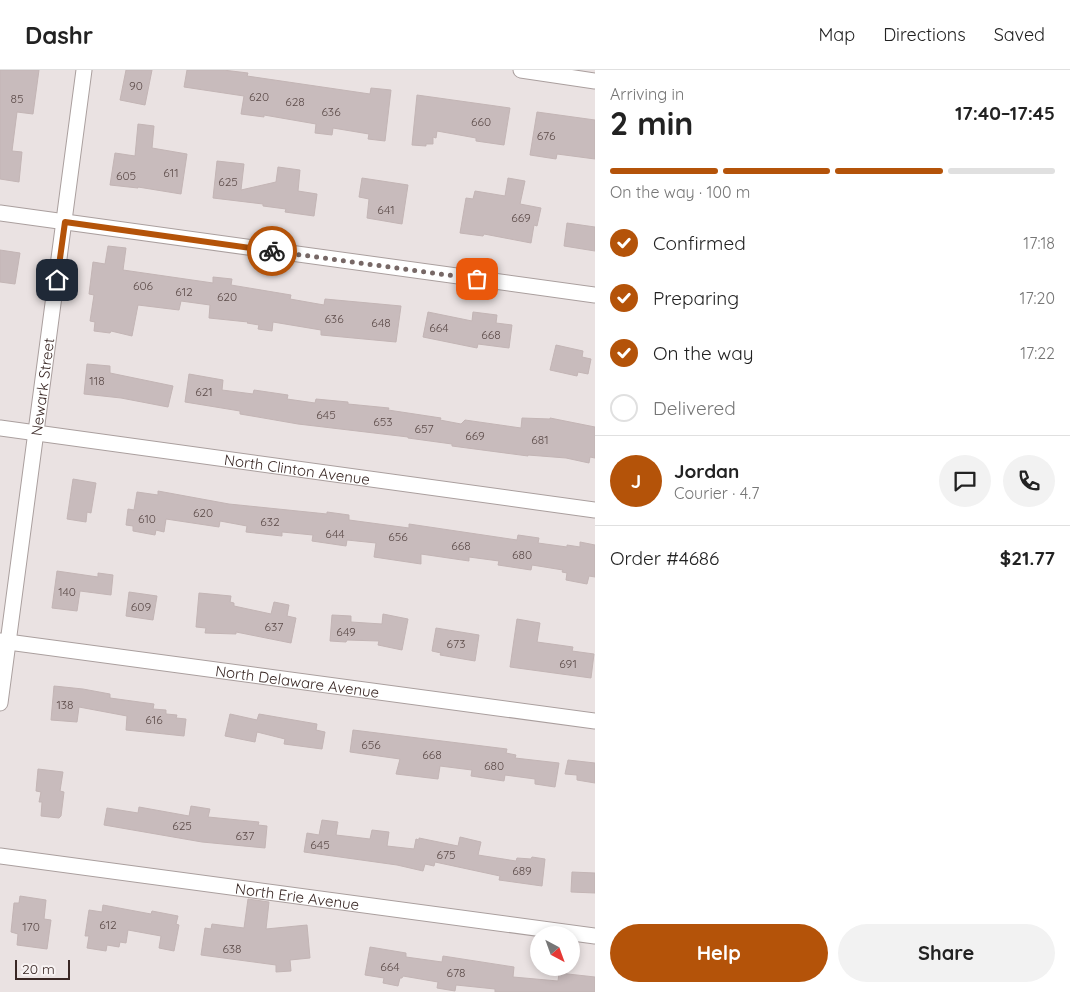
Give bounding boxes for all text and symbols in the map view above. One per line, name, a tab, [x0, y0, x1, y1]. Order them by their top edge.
text: Dashr	[25, 20, 93, 50]
text: Map	[818, 23, 855, 46]
text: Directions	[883, 23, 966, 46]
text: Saved	[994, 23, 1045, 46]
house number: 90	[129, 78, 143, 93]
text: Arriving in	[610, 84, 684, 104]
house number: 620	[249, 89, 269, 104]
house number: 85	[10, 91, 24, 106]
house number: 628	[285, 94, 305, 109]
text: 17:40–17:45	[955, 101, 1055, 125]
text: 2 min	[610, 103, 693, 143]
house number: 636	[321, 104, 341, 119]
house number: 660	[471, 114, 491, 129]
house number: 676	[537, 128, 556, 143]
house number: 611	[163, 165, 179, 180]
house number: 605	[116, 168, 136, 183]
house number: 625	[218, 174, 238, 189]
text: On the way · 100 m	[610, 182, 750, 202]
house number: 641	[377, 202, 395, 217]
house number: 669	[511, 210, 531, 225]
courier	[247, 226, 297, 276]
icon: check	[610, 229, 638, 257]
text: Confirmed	[653, 231, 746, 255]
text: 17:18	[1023, 233, 1055, 253]
icon: bike	[258, 237, 286, 265]
pin	[456, 258, 498, 300]
pin	[36, 259, 78, 301]
icon: bag	[463, 265, 491, 293]
icon: home	[43, 266, 71, 294]
house number: 606	[133, 278, 154, 293]
house number: 612	[175, 284, 193, 299]
icon: check	[610, 284, 638, 312]
text: Preparing	[653, 286, 739, 310]
text: 17:20	[1019, 288, 1055, 308]
house number: 620	[217, 289, 237, 304]
house number: 636	[324, 311, 344, 326]
house number: 648	[371, 315, 391, 330]
house number: 664	[429, 320, 449, 335]
house number: 668	[481, 327, 501, 342]
street label: Newark Street	[26, 337, 58, 437]
icon: check	[610, 339, 638, 367]
text: On the way	[653, 341, 754, 365]
text: 17:22	[1020, 343, 1055, 363]
house number: 118	[89, 373, 105, 388]
house number: 621	[195, 384, 213, 399]
text: Delivered	[653, 396, 736, 420]
house number: 645	[316, 407, 336, 422]
house number: 653	[373, 414, 393, 429]
house number: 657	[414, 421, 434, 436]
house number: 669	[465, 428, 485, 443]
house number: 681	[531, 432, 549, 447]
street label: North Clinton Avenue	[223, 450, 371, 488]
button: chat	[939, 455, 991, 507]
button: phone	[1003, 455, 1055, 507]
text: Jordan	[674, 459, 739, 483]
text: J	[631, 469, 641, 493]
text: Courier · 4.7	[674, 483, 759, 503]
house number: 620	[193, 505, 213, 520]
house number: 610	[138, 511, 156, 526]
house number: 632	[260, 514, 280, 529]
house number: 644	[325, 526, 345, 541]
house number: 656	[388, 529, 408, 544]
house number: 668	[451, 538, 471, 553]
text: Order #4686	[610, 546, 719, 570]
text: $21.77	[1000, 546, 1055, 570]
house number: 680	[512, 547, 532, 562]
house number: 140	[58, 584, 76, 599]
house number: 609	[131, 599, 151, 614]
house number: 637	[265, 619, 283, 634]
house number: 649	[336, 624, 356, 639]
house number: 673	[447, 636, 465, 651]
house number: 691	[559, 656, 577, 671]
street label: North Delaware Avenue	[214, 661, 380, 701]
house number: 138	[56, 697, 74, 712]
house number: 616	[145, 712, 163, 727]
house number: 656	[361, 737, 381, 752]
house number: 668	[422, 747, 442, 762]
house number: 680	[484, 758, 504, 773]
house number: 625	[172, 818, 192, 833]
house number: 637	[236, 828, 254, 843]
house number: 645	[310, 837, 330, 852]
house number: 675	[436, 847, 456, 862]
house number: 689	[512, 863, 532, 878]
street label: North Erie Avenue	[234, 878, 361, 914]
house number: 612	[99, 917, 117, 932]
house number: 170	[22, 919, 40, 934]
button: Help	[610, 924, 828, 982]
button: Share	[838, 924, 1055, 982]
north arrow	[530, 926, 580, 976]
map controls	[530, 926, 580, 976]
house number: 638	[222, 941, 242, 956]
scale bar	[15, 957, 70, 980]
house number: 664	[380, 959, 400, 974]
text: 20 m	[22, 960, 55, 978]
house number: 678	[446, 965, 466, 980]

